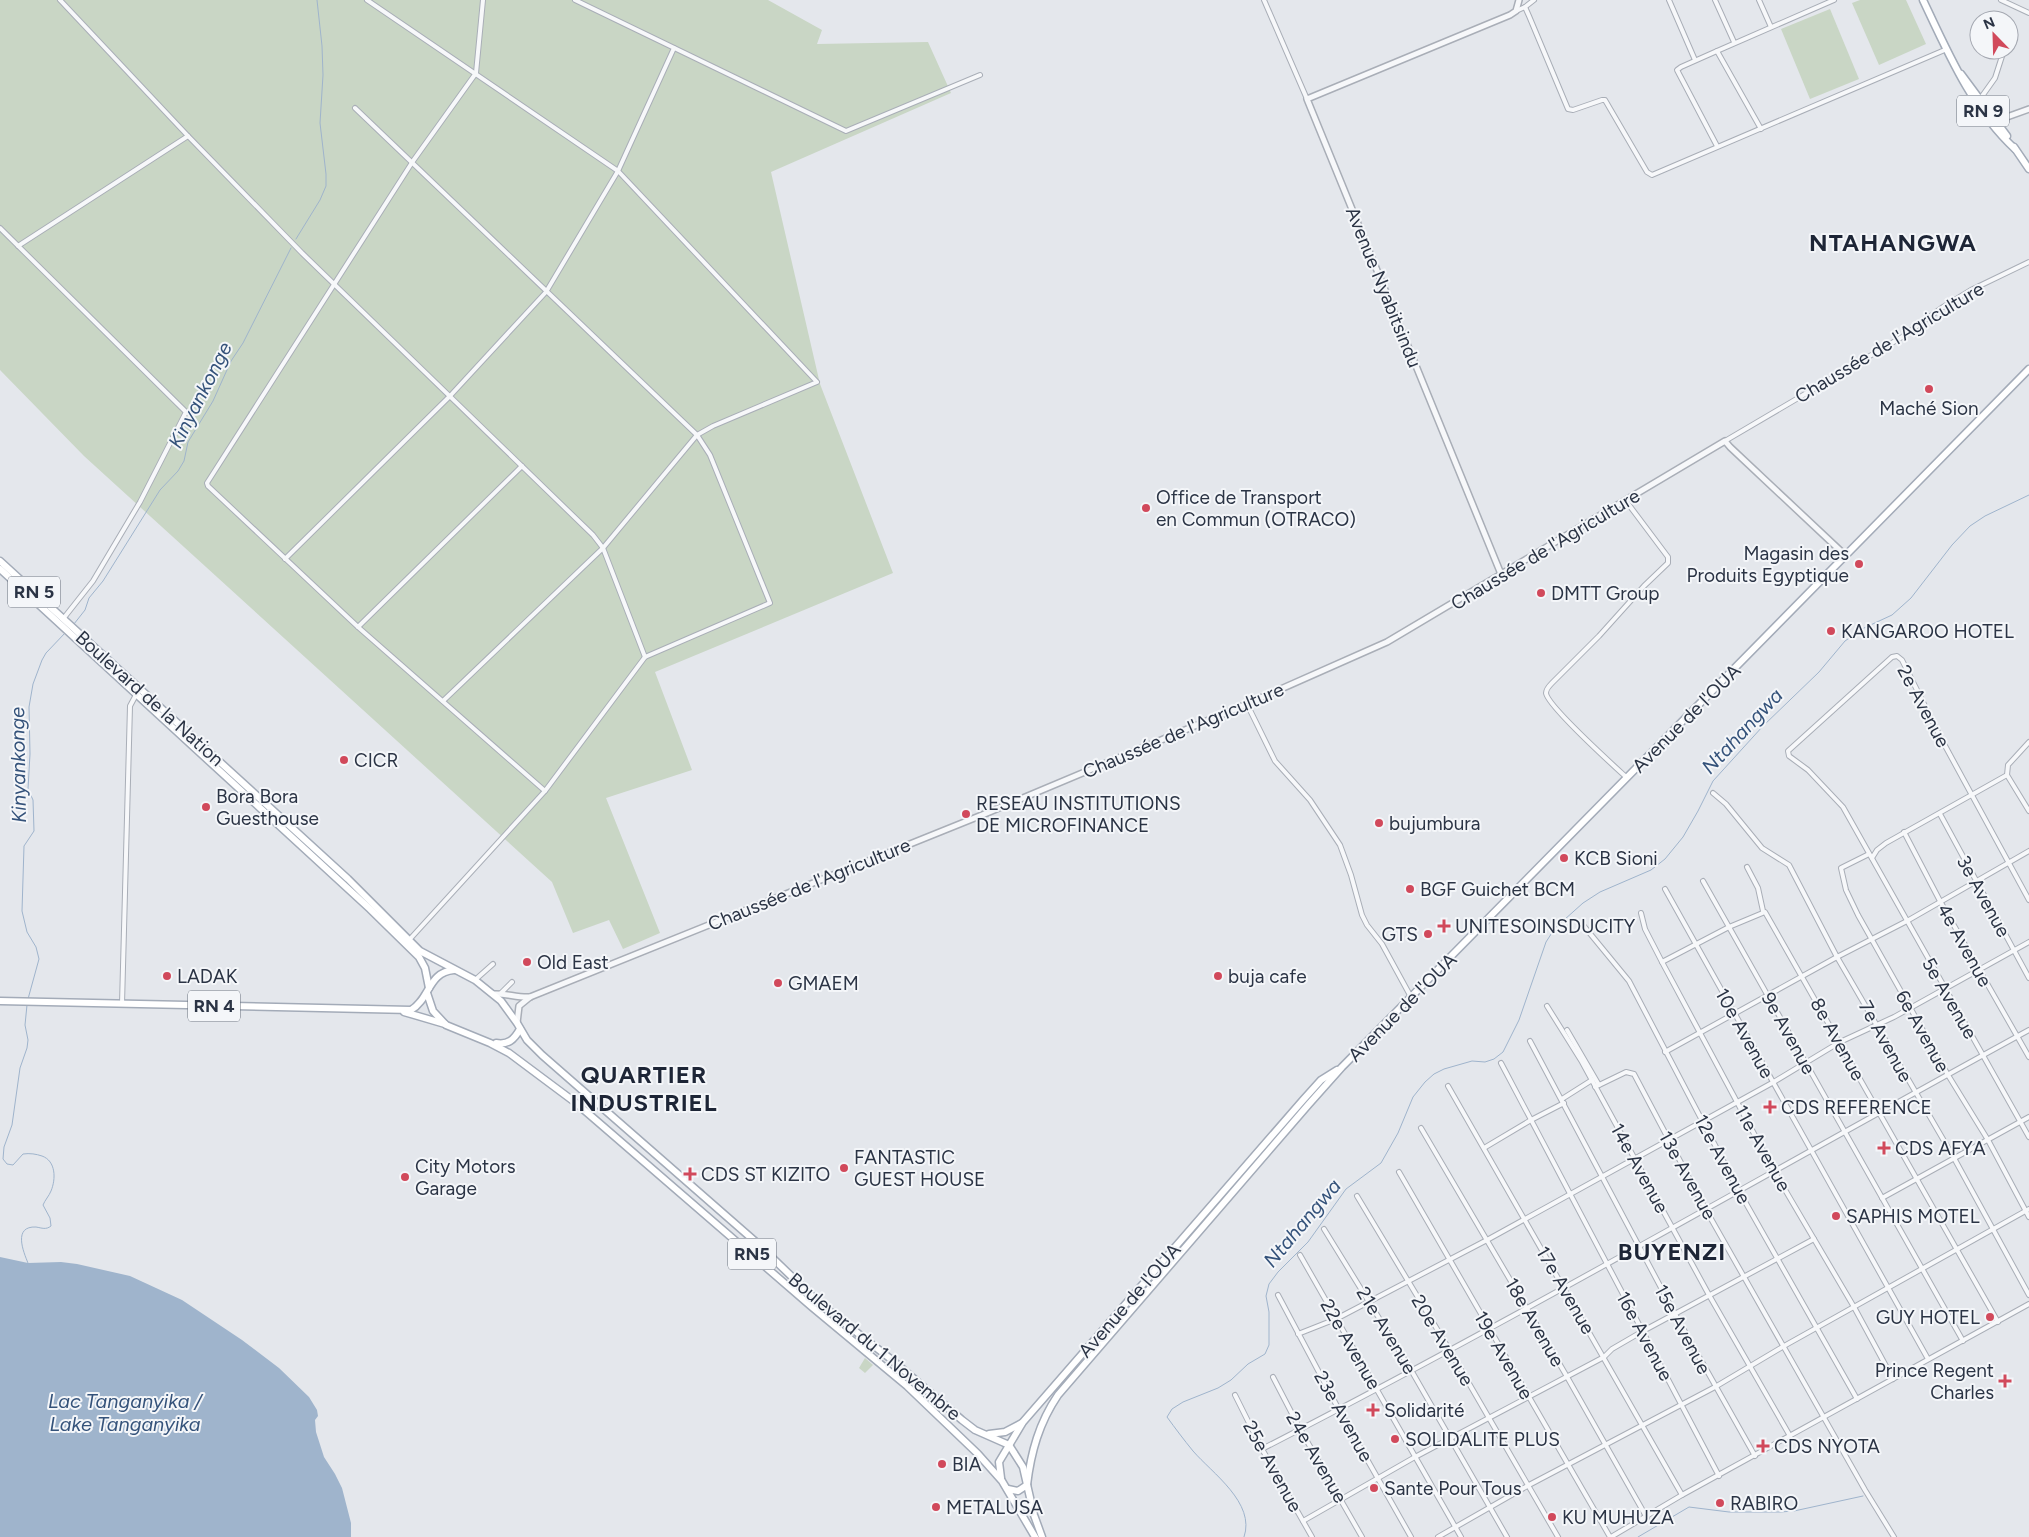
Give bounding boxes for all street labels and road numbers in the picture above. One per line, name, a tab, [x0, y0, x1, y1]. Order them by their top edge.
road number: RN 9	[1957, 95, 2009, 126]
street label: Avenue Nyabitsindu	[1341, 203, 1426, 371]
street label: Chaussée de l'Agriculture	[1791, 277, 1988, 408]
street label: Chaussée de l'Agriculture	[1447, 484, 1644, 615]
road number: RN 5	[8, 576, 60, 608]
street label: Boulevard de la Nation	[71, 626, 229, 771]
street label: Avenue de l'OUA	[1627, 659, 1746, 777]
street label: 2e Avenue	[1892, 661, 1955, 751]
street label: Chaussée de l'Agriculture	[1079, 678, 1287, 783]
street label: Chaussée de l'Agriculture	[705, 833, 914, 936]
street label: 3e Avenue	[1952, 851, 2015, 941]
street label: 4e Avenue	[1932, 900, 1997, 991]
street label: Avenue de l'OUA	[1343, 948, 1462, 1066]
street label: 5e Avenue	[1917, 953, 1982, 1043]
street label: 10e Avenue	[1710, 984, 1779, 1082]
street label: 6e Avenue	[1891, 986, 1954, 1076]
street label: 9e Avenue	[1757, 988, 1820, 1078]
road number: RN 4	[188, 990, 240, 1021]
street label: 8e Avenue	[1805, 994, 1870, 1085]
street label: 7e Avenue	[1854, 997, 1917, 1086]
street label: 11e Avenue	[1729, 1101, 1796, 1195]
street label: 12e Avenue	[1689, 1111, 1756, 1208]
street label: 14e Avenue	[1606, 1119, 1674, 1217]
street label: 13e Avenue	[1654, 1127, 1721, 1223]
road number: RN5	[728, 1238, 776, 1270]
street label: Avenue de l'OUA	[1073, 1238, 1185, 1362]
street label: 17e Avenue	[1531, 1242, 1600, 1338]
street label: Boulevard du 1 Novembre	[784, 1268, 965, 1425]
street label: 18e Avenue	[1500, 1274, 1569, 1371]
street label: 15e Avenue	[1649, 1281, 1716, 1378]
street label: 21e Avenue	[1352, 1282, 1422, 1378]
street label: 16e Avenue	[1611, 1288, 1678, 1385]
street label: 20e Avenue	[1406, 1291, 1479, 1390]
street label: 22e Avenue	[1315, 1295, 1386, 1394]
street label: 19e Avenue	[1469, 1307, 1538, 1403]
street label: 23e Avenue	[1309, 1367, 1378, 1466]
street label: 24e Avenue	[1281, 1407, 1352, 1507]
street label: 25e Avenue	[1238, 1417, 1307, 1516]

